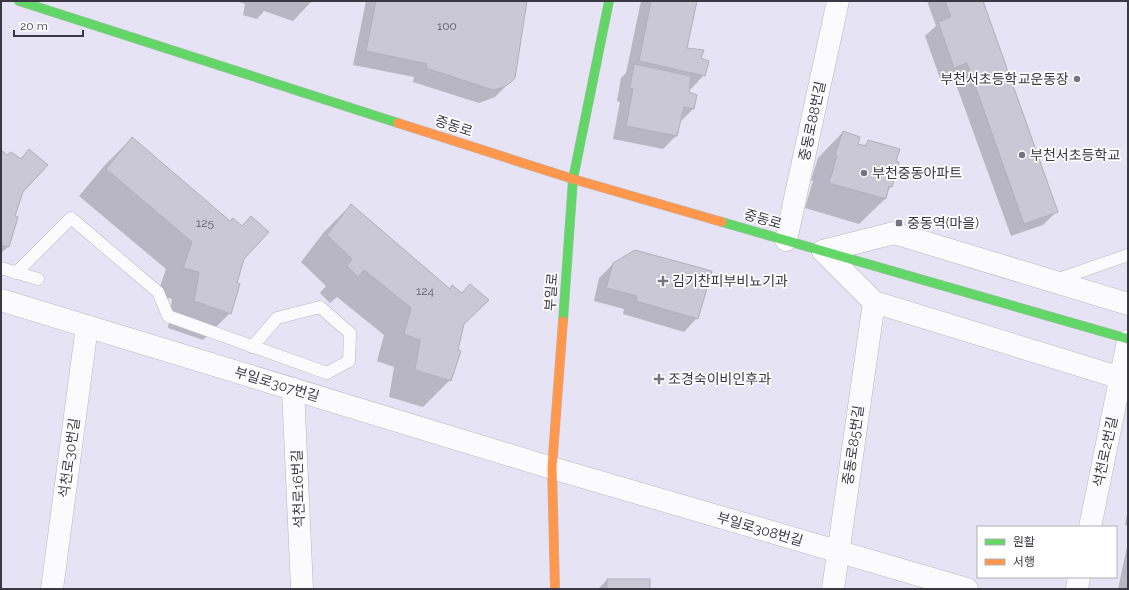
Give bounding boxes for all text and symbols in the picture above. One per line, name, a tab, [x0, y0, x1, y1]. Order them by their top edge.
scale bar	[14, 12, 83, 38]
text: 20 m	[20, 19, 48, 33]
house number: 100	[437, 19, 457, 33]
place label: 부천서초등학교운동장	[940, 71, 1069, 87]
marker: 부천서초등학교운동장	[1072, 74, 1082, 84]
street label: 중동로88번길	[796, 80, 828, 162]
street label: 중동로	[433, 112, 475, 140]
place label: 부천서초등학교	[1030, 147, 1120, 163]
marker: 부천서초등학교	[1017, 150, 1027, 160]
place label: 부천중동아파트	[872, 165, 962, 181]
marker: 부천중동아파트	[859, 168, 869, 178]
street label: 중동로	[742, 206, 784, 232]
place label: 중동역(마을)	[907, 215, 979, 231]
house number: 125	[196, 216, 214, 230]
marker: 중동역(마을)	[894, 218, 904, 228]
street label: 부일로	[542, 272, 560, 312]
place label: 김기찬피부비뇨기과	[672, 273, 788, 289]
marker: 김기찬피부비뇨기과	[657, 275, 669, 287]
house number: 124	[416, 284, 434, 298]
street label: 부일로307번길	[233, 364, 321, 404]
place label: 조경숙이비인후과	[668, 371, 771, 387]
marker: 조경숙이비인후과	[653, 373, 665, 385]
street label: 중동로85번길	[839, 404, 867, 486]
street label: 석천로2번길	[1090, 415, 1120, 489]
street label: 석천로30번길	[55, 417, 83, 499]
street label: 석천로16번길	[289, 449, 307, 529]
street label: 부일로308번길	[715, 509, 805, 549]
legend	[977, 526, 1117, 578]
text: 원활	[1013, 535, 1035, 549]
text: 서행	[1013, 555, 1035, 569]

